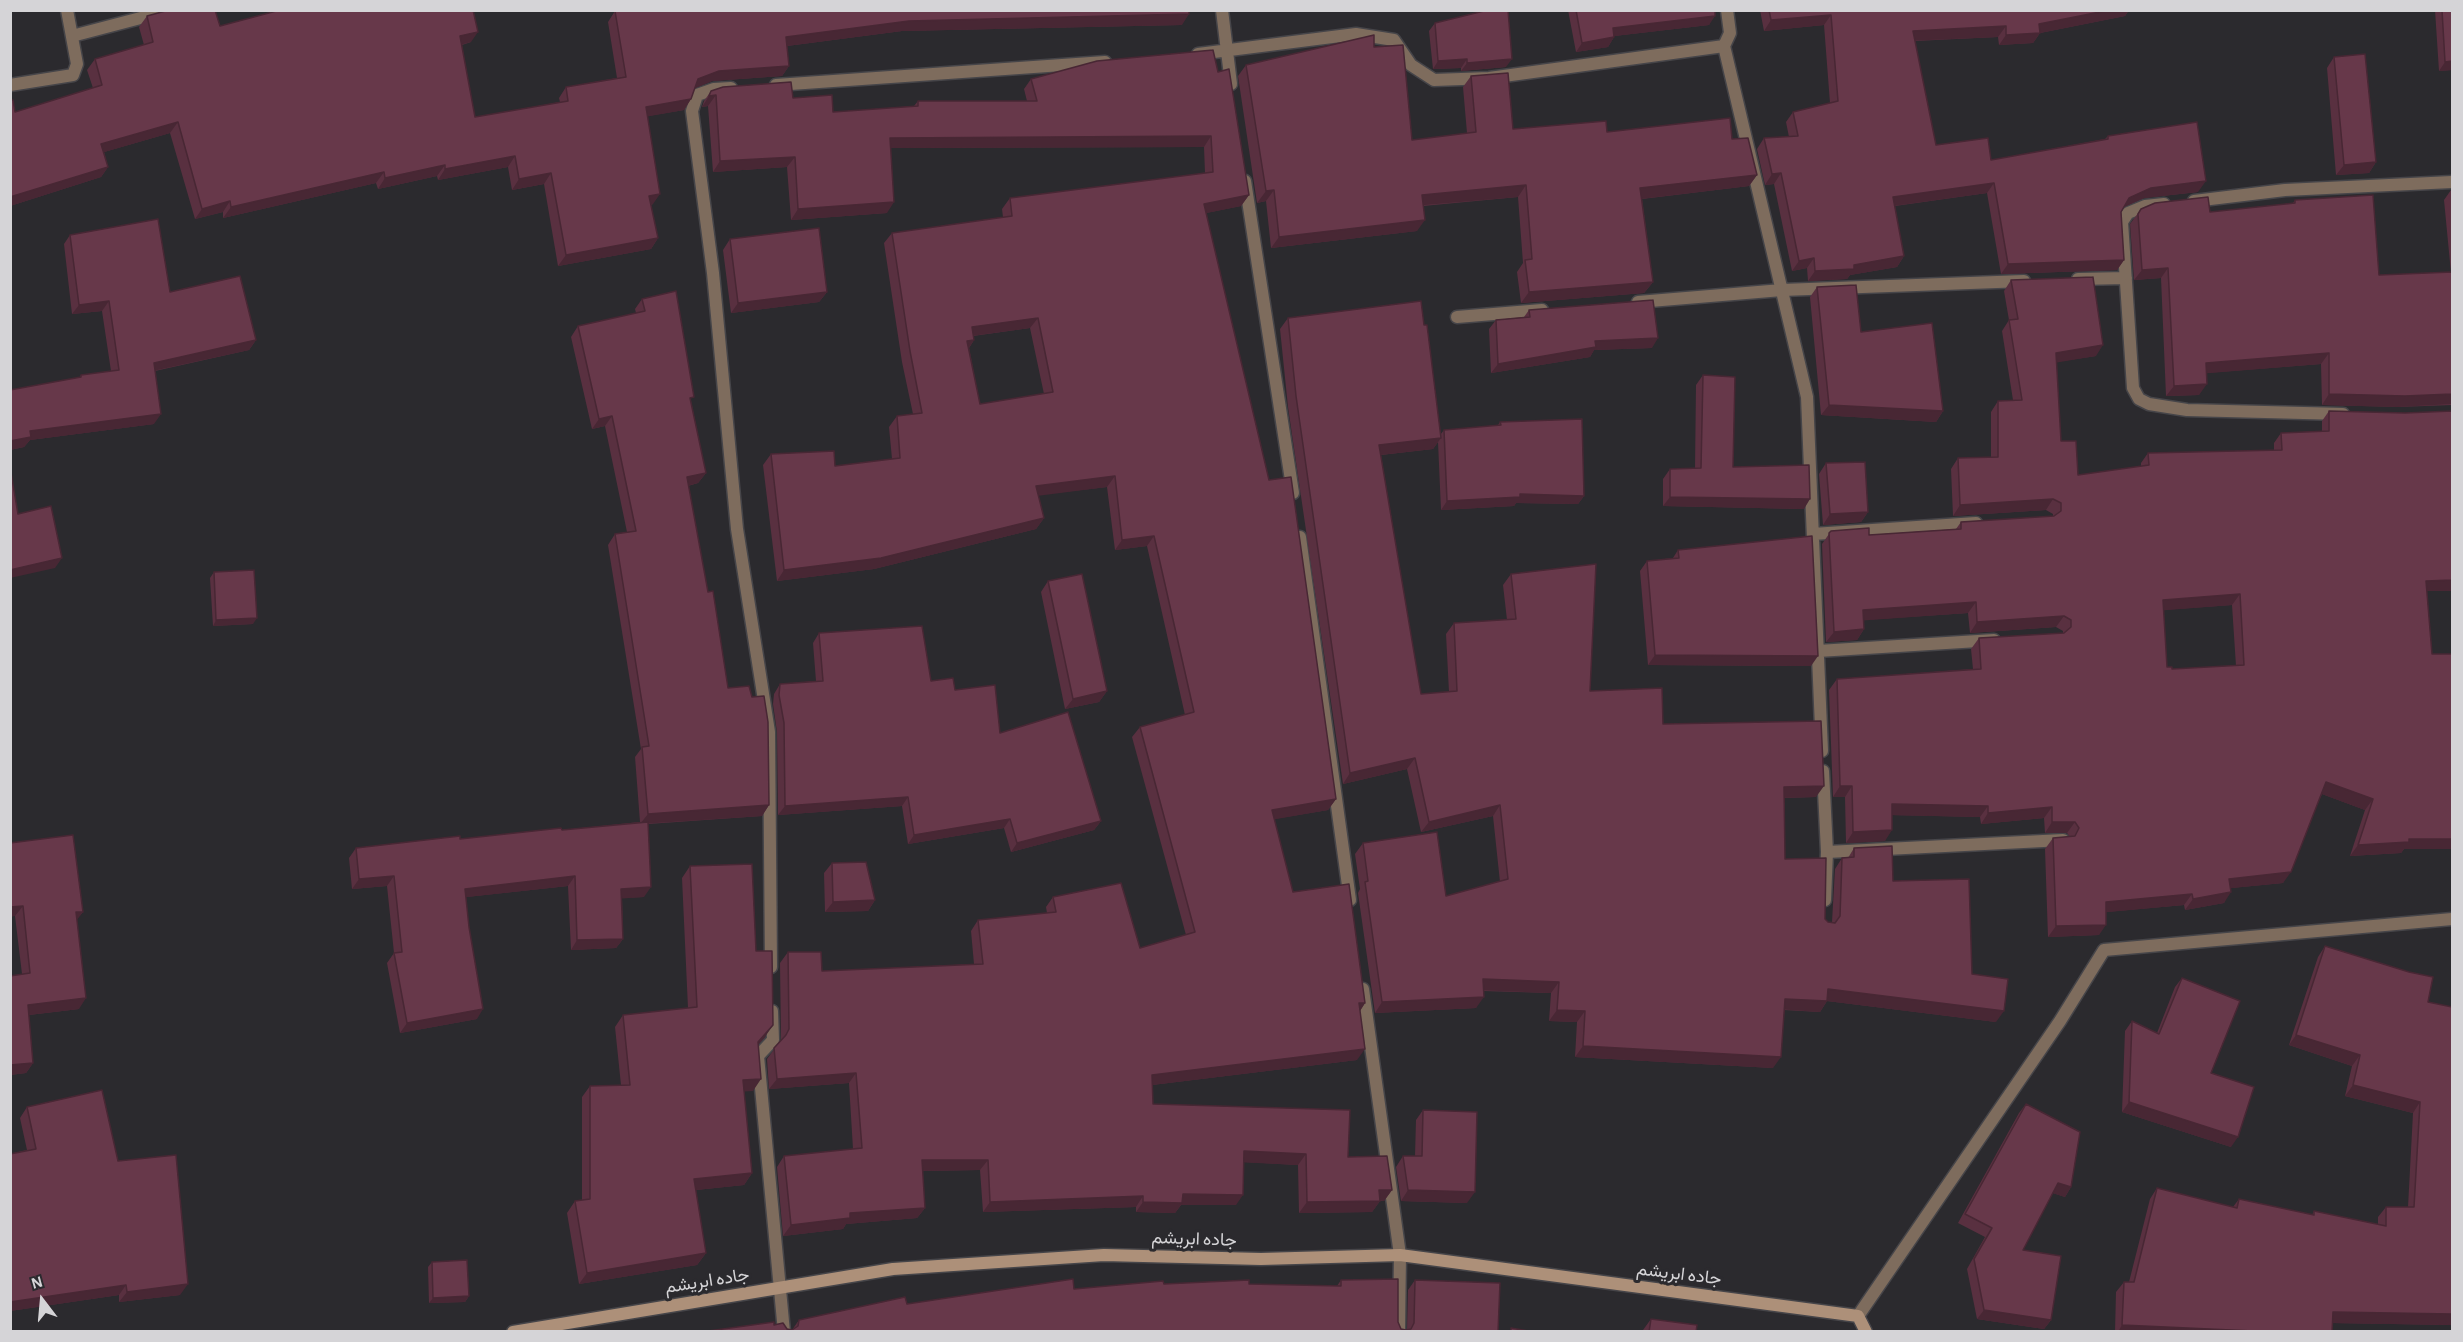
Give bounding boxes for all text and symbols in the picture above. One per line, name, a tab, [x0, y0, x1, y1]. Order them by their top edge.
street label: جاده ابریشم	[1151, 1227, 1237, 1251]
street label: جاده ابریشم	[1635, 1258, 1723, 1290]
street label: جاده ابریشم	[663, 1264, 751, 1298]
north arrow	[12, 1270, 72, 1330]
text: N	[29, 1273, 45, 1292]

